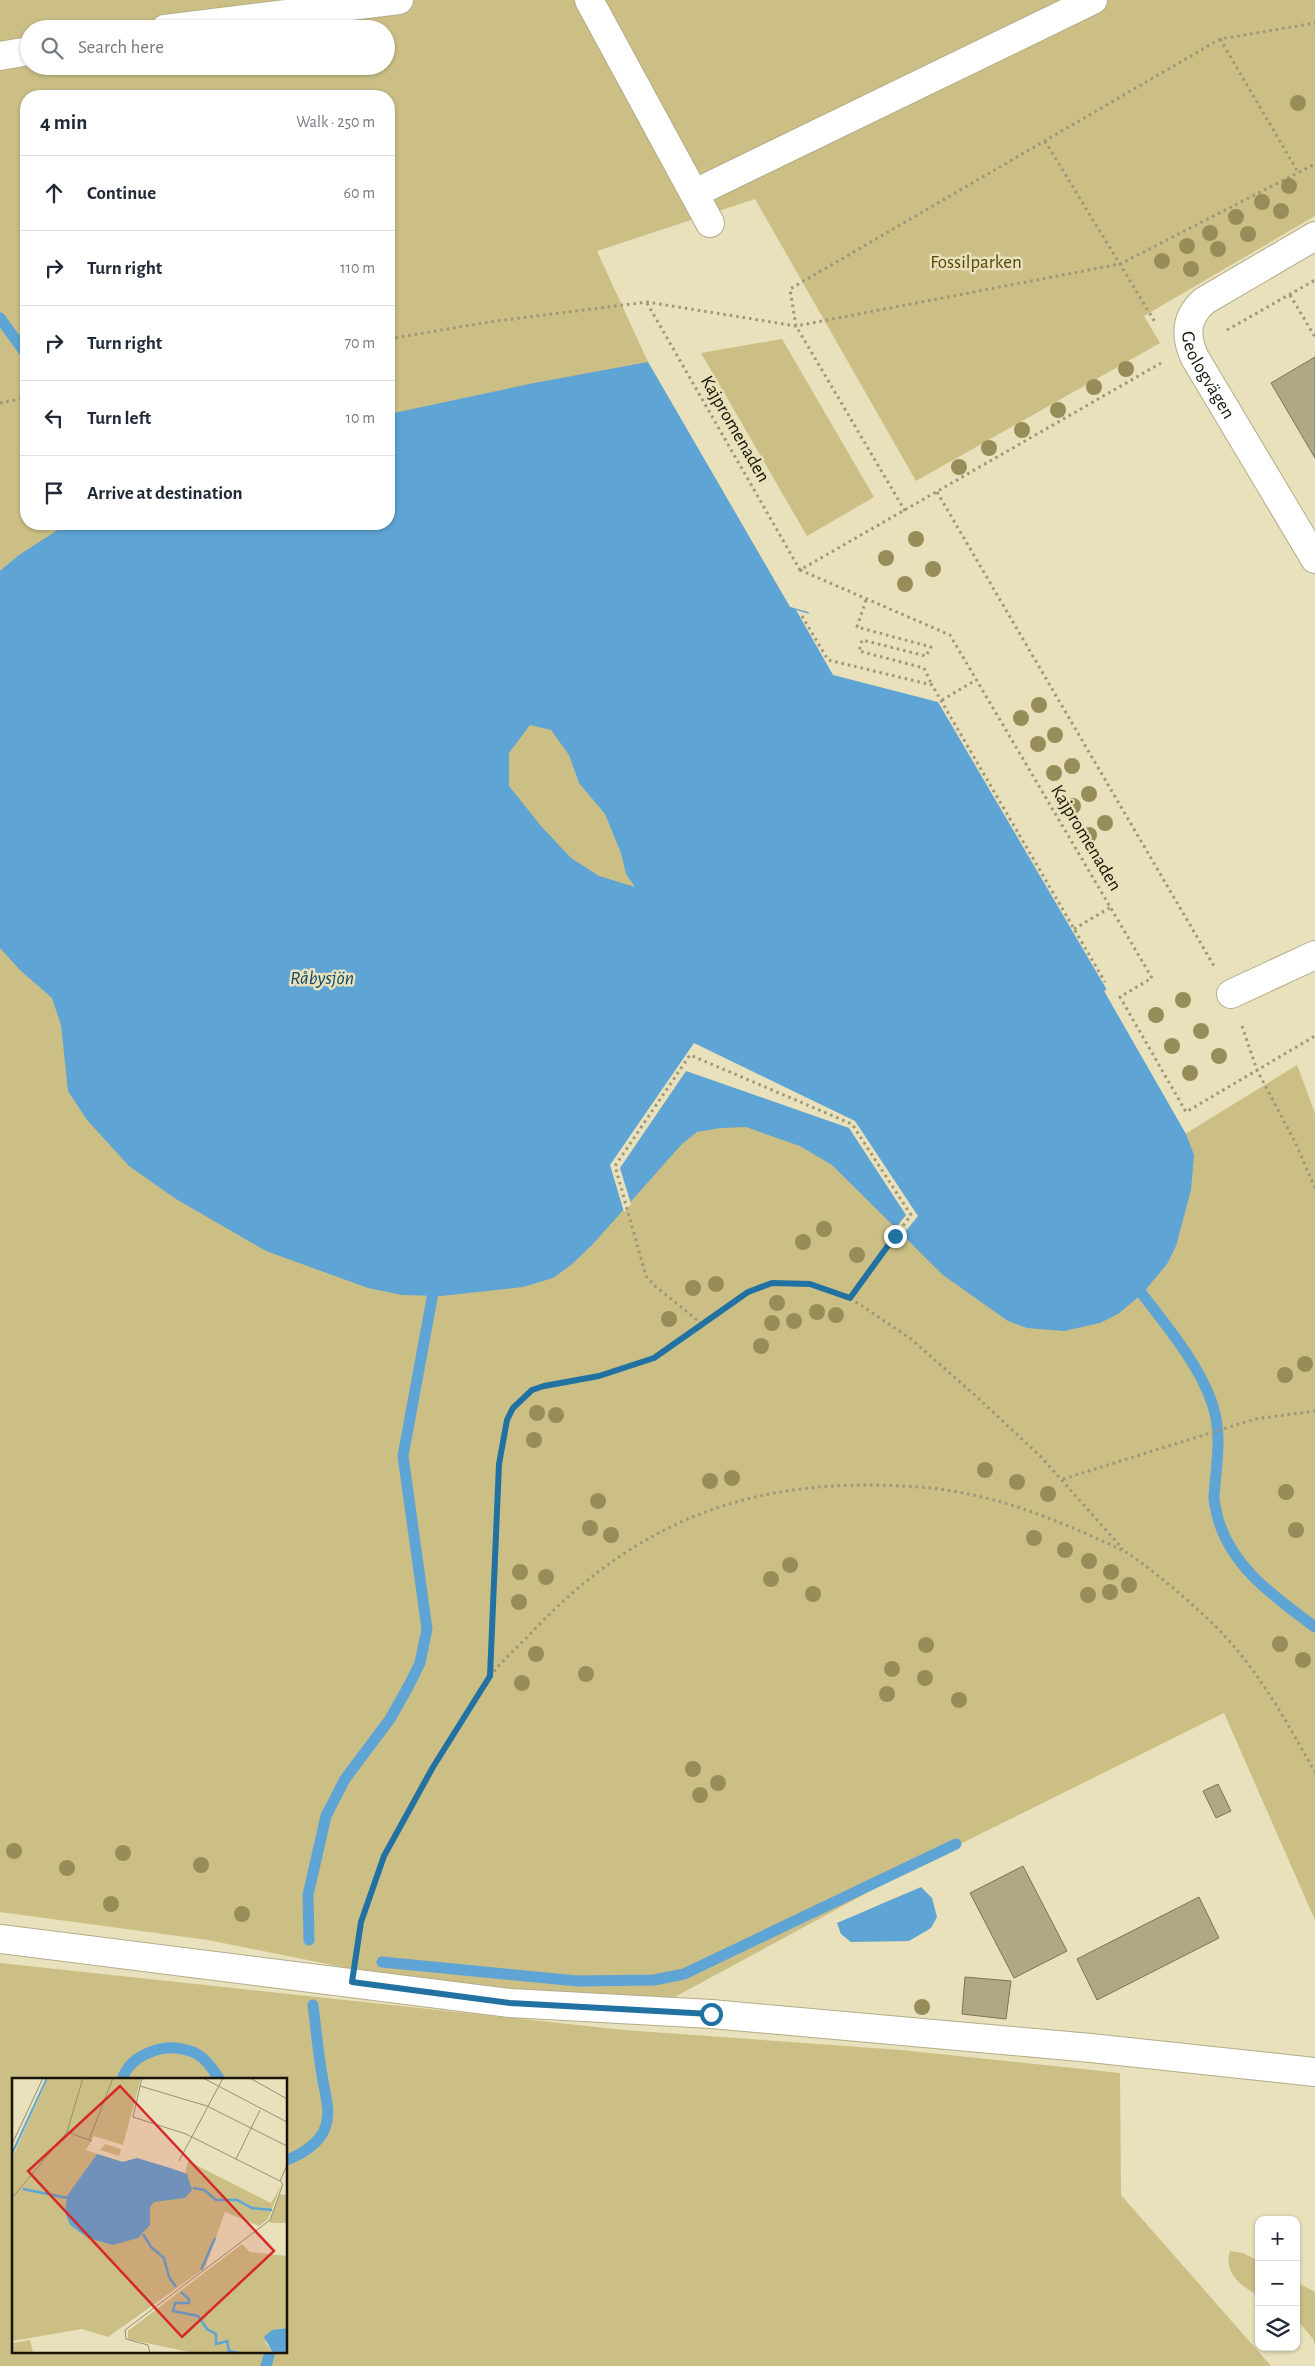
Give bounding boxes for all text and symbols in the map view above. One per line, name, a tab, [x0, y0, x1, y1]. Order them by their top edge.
search box	[20, 20, 395, 75]
icon: search	[38, 34, 66, 62]
text: Search here	[78, 38, 164, 57]
text: 4 min	[40, 112, 87, 133]
text: Walk · 250 m	[296, 114, 375, 130]
icon: ahead	[40, 179, 68, 207]
text: Continue	[87, 184, 156, 203]
text: 60 m	[344, 185, 375, 201]
park label: Fossilparken	[930, 253, 1022, 272]
icon: right	[40, 254, 68, 282]
text: Turn right	[87, 259, 162, 278]
text: 110 m	[340, 260, 375, 276]
icon: right	[40, 329, 68, 357]
street label: Geologvägen	[1179, 330, 1239, 422]
text: Turn right	[87, 334, 162, 353]
text: 70 m	[344, 335, 375, 351]
street label: Kajpromenaden	[697, 372, 773, 486]
icon: left	[40, 404, 68, 432]
text: Turn left	[87, 409, 151, 428]
text: 10 m	[346, 410, 375, 426]
icon: arrive	[40, 479, 68, 507]
text: Arrive at destination	[87, 484, 243, 503]
street label: Kajpromenaden	[1047, 782, 1125, 894]
water label: Råbysjön	[290, 968, 354, 988]
route end	[884, 1225, 907, 1248]
route start	[700, 2003, 723, 2026]
inset map	[12, 2078, 288, 2354]
map controls	[1255, 2216, 1300, 2351]
button: +	[1255, 2216, 1300, 2261]
button: −	[1255, 2261, 1300, 2306]
button: layers	[1255, 2306, 1300, 2351]

